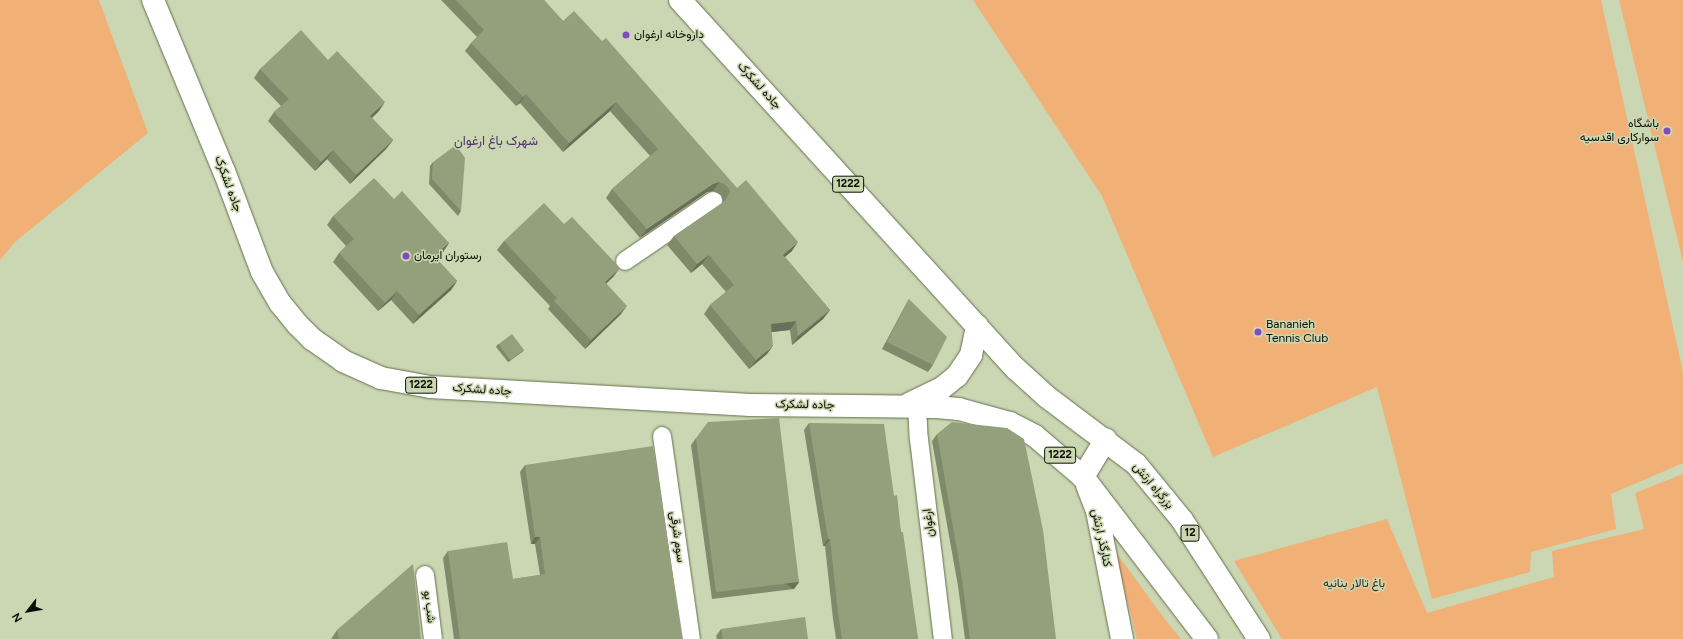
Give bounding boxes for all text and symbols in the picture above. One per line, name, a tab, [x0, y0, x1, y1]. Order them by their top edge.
place label: داروخانه ارغوان	[634, 28, 704, 42]
marker: داروخانه ارغوان	[621, 30, 631, 40]
street label: جاده لشکرک	[734, 59, 784, 113]
place label: باشگاه سوارکاری اقدسیه	[1580, 117, 1659, 145]
marker: باشگاه سوارکاری اقدسیه	[1662, 126, 1672, 136]
district label: شهرک باغ ارغوان	[454, 133, 538, 149]
street label: جاده لشکرک	[211, 154, 245, 214]
road number: 1222	[832, 175, 864, 193]
place label: رستوران ايرمان	[414, 249, 482, 263]
marker: رستوران ايرمان	[401, 251, 411, 261]
place label: Bananieh Tennis Club	[1266, 318, 1328, 346]
marker: Bananieh Tennis Club	[1253, 327, 1263, 337]
road number: 1222	[405, 376, 437, 394]
street label: جاده لشکرک	[452, 381, 512, 399]
street label: جاده لشکرک	[775, 397, 835, 413]
road number: 1222	[1044, 446, 1076, 464]
street label: بزرگراه ارتش	[1129, 460, 1177, 512]
street label: ارغوان	[920, 508, 938, 538]
street label: کنارگذر ارتش	[1088, 508, 1114, 568]
street label: سوم شرقی	[666, 511, 688, 563]
road number: 12	[1180, 524, 1200, 542]
park label: باغ تالار بنانیه	[1323, 577, 1385, 591]
street label: شب بو	[420, 590, 438, 624]
north arrow	[8, 591, 48, 631]
text: N	[10, 610, 25, 624]

